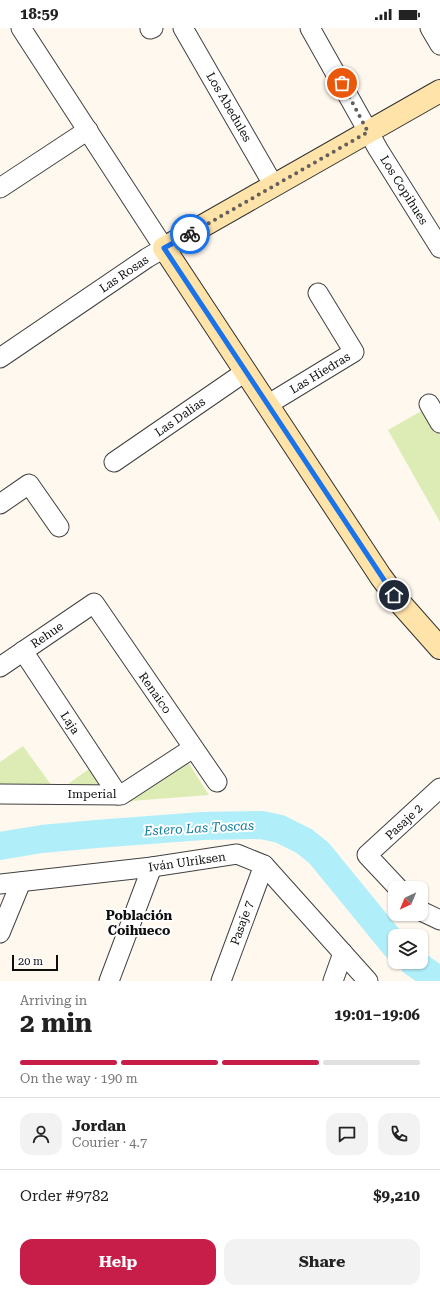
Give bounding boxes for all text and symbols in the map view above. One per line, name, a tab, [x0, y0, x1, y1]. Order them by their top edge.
text: 18:59	[20, 5, 58, 23]
pin	[325, 66, 359, 100]
street label: Los Abedules	[204, 70, 255, 144]
icon: bag	[331, 72, 353, 94]
street label: Los Copihues	[377, 153, 431, 227]
courier	[170, 214, 210, 254]
icon: bike	[179, 223, 201, 245]
street label: Las Rosas	[97, 252, 151, 296]
street label: Las Hiedras	[287, 349, 353, 397]
street label: Las Dalias	[152, 394, 208, 439]
pin	[377, 578, 411, 612]
icon: home	[383, 584, 405, 606]
street label: Rehue	[28, 619, 66, 651]
street label: Renaico	[136, 670, 174, 716]
street label: Laja	[58, 709, 83, 737]
street label: Imperial	[68, 787, 117, 801]
street label: Pasaje 2	[382, 801, 426, 843]
water label: Estero Las Toscas	[143, 818, 254, 838]
street label: Iván Ulriksen	[147, 850, 227, 874]
north arrow	[388, 881, 428, 921]
map controls	[388, 881, 428, 969]
street label: Pasaje 7	[228, 899, 257, 947]
district label: Población Coihueco	[106, 908, 173, 938]
button: layers	[388, 929, 428, 969]
scale bar	[12, 953, 58, 972]
text: 20 m	[18, 955, 43, 968]
text: Arriving in	[20, 993, 87, 1008]
text: 19:01–19:06	[334, 1006, 420, 1024]
text: 2 min	[20, 1008, 92, 1038]
text: On the way · 190 m	[20, 1071, 137, 1086]
button: person	[20, 1113, 62, 1155]
button: chat	[326, 1113, 368, 1155]
button: phone	[378, 1113, 420, 1155]
text: Jordan	[72, 1117, 126, 1135]
text: Courier · 4.7	[72, 1135, 147, 1150]
text: Order #9782	[20, 1187, 109, 1205]
text: $9,210	[373, 1187, 420, 1205]
button: Help	[20, 1239, 216, 1285]
button: Share	[224, 1239, 420, 1285]

